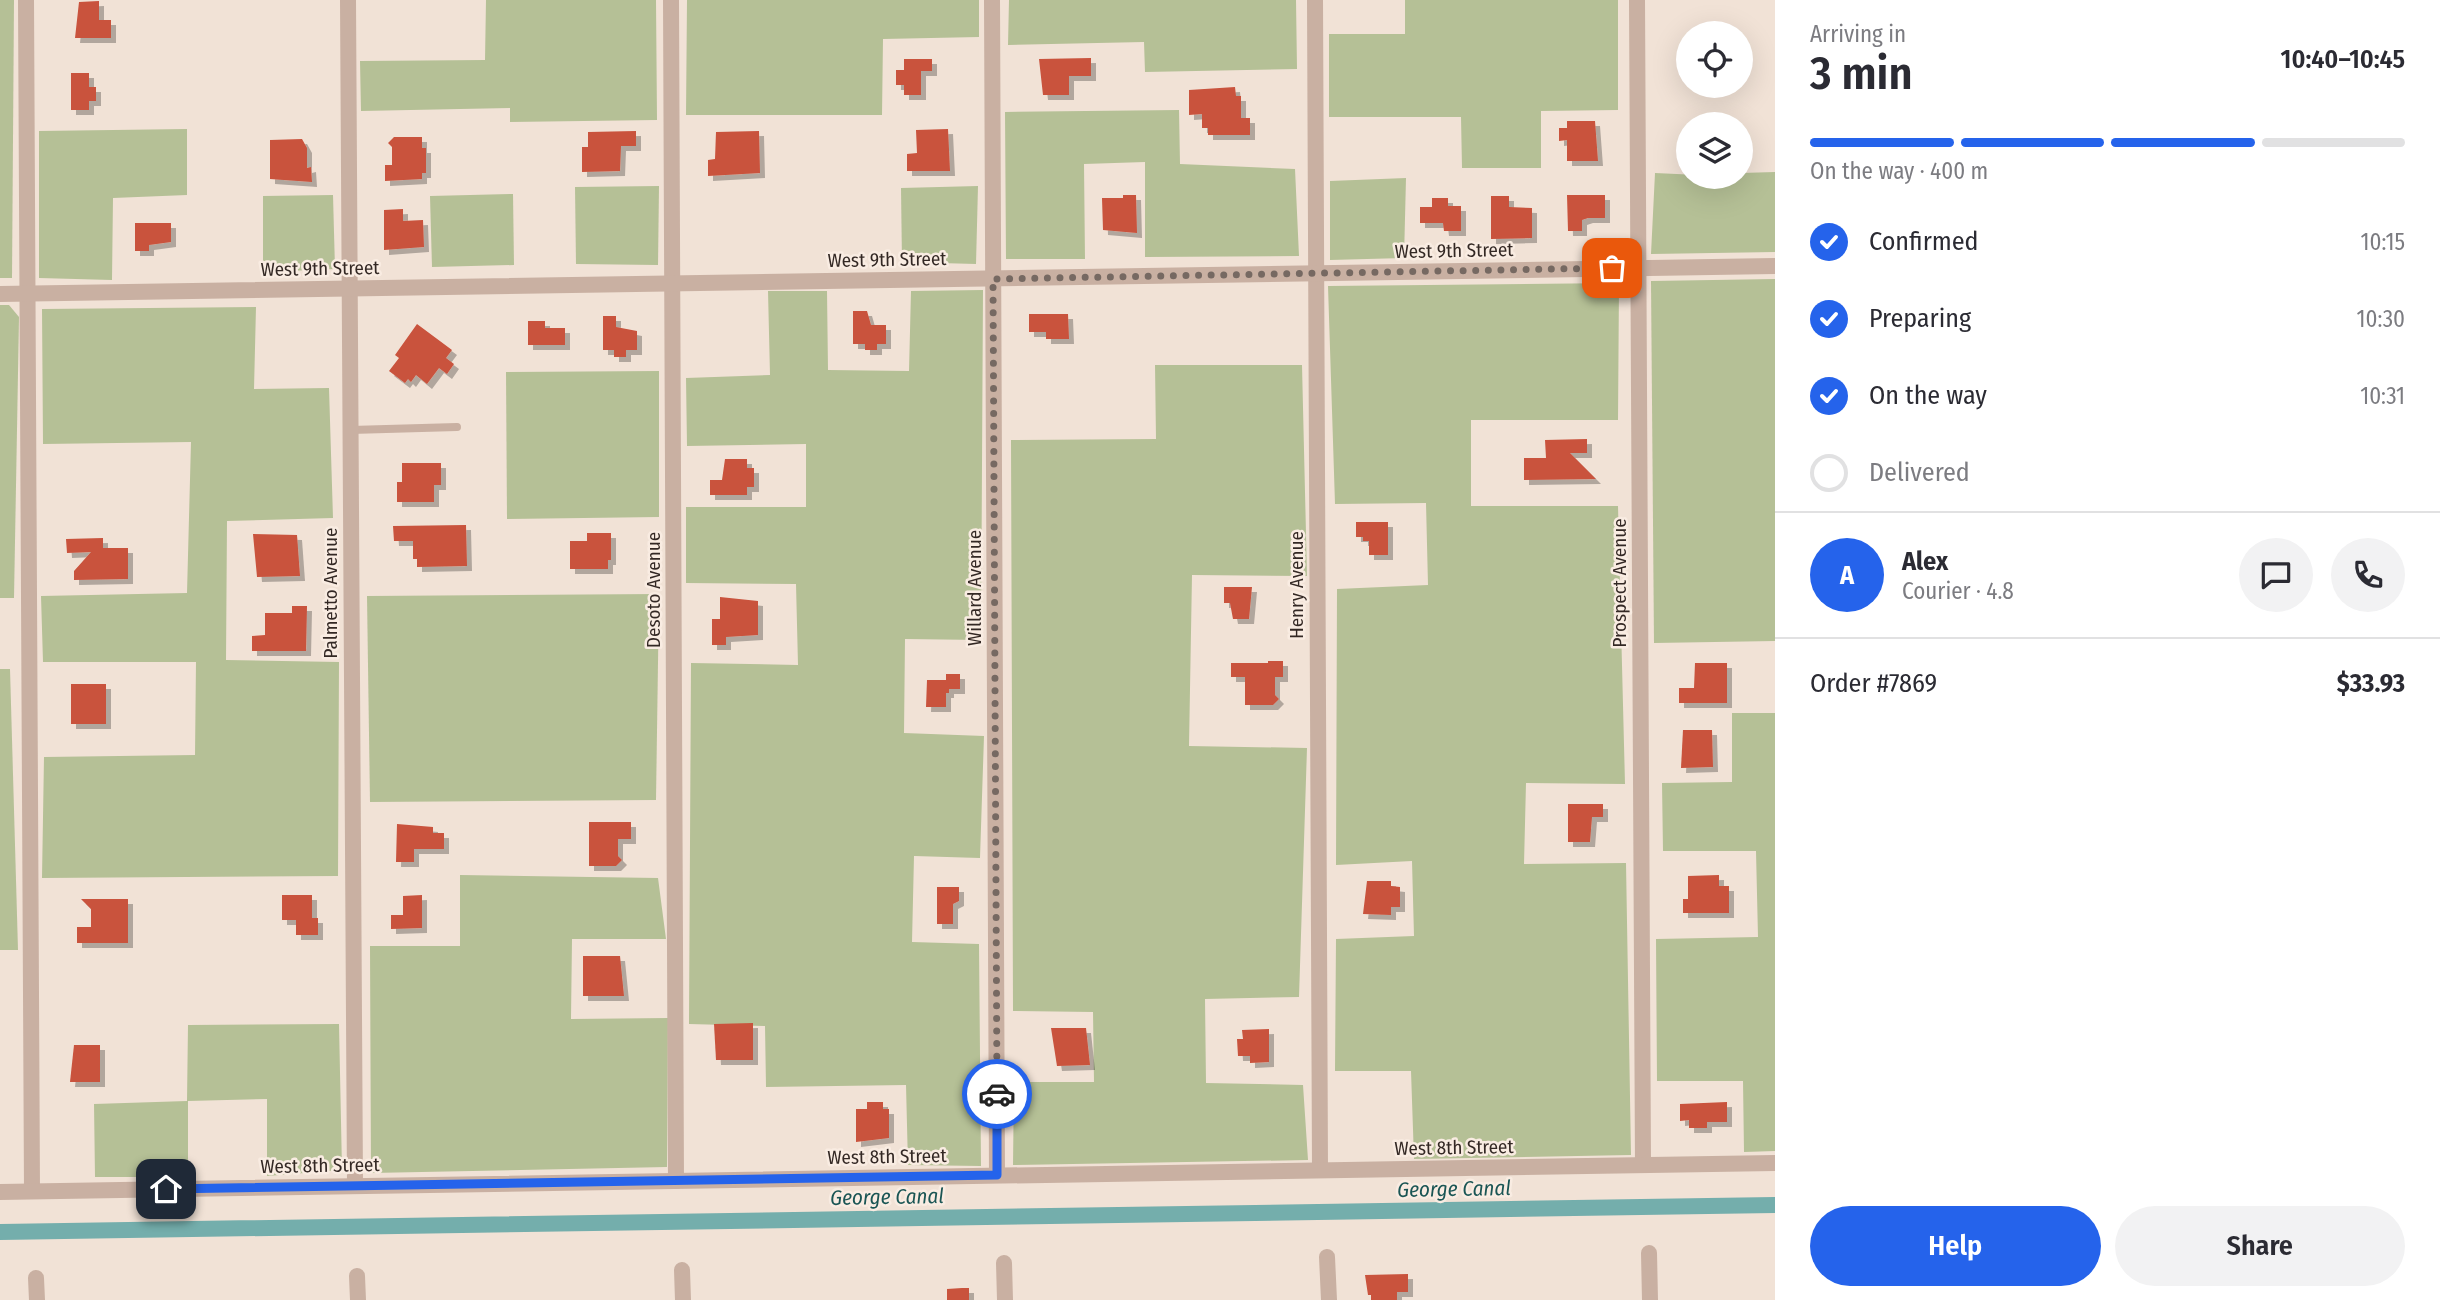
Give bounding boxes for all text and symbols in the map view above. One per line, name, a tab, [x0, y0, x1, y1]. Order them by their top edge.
text: Arriving in	[1810, 20, 1906, 48]
map controls	[1676, 21, 1753, 189]
button: locate	[1676, 21, 1753, 98]
text: 10:40–10:45	[2281, 44, 2405, 75]
text: 3 min	[1810, 46, 1913, 101]
button: layers	[1676, 112, 1753, 189]
text: On the way · 400 m	[1810, 157, 1988, 185]
icon: check	[1810, 223, 1848, 261]
text: Confirmed	[1869, 226, 1979, 257]
text: 10:15	[2361, 228, 2405, 256]
street label: West 9th Street	[1394, 238, 1514, 263]
pin	[1582, 238, 1642, 298]
street label: West 9th Street	[827, 247, 947, 272]
icon: bag	[1593, 249, 1631, 287]
street label: West 9th Street	[260, 256, 380, 281]
icon: check	[1810, 300, 1848, 338]
text: Preparing	[1869, 303, 1971, 334]
text: 10:30	[2357, 305, 2405, 333]
icon: check	[1810, 377, 1848, 415]
text: On the way	[1869, 380, 1987, 411]
text: 10:31	[2360, 382, 2405, 410]
text: Delivered	[1869, 457, 1970, 488]
street label: Prospect Avenue	[1608, 518, 1631, 648]
street label: Palmetto Avenue	[319, 528, 342, 658]
street label: Willard Avenue	[963, 530, 986, 646]
street label: Henry Avenue	[1285, 531, 1308, 639]
street label: Desoto Avenue	[642, 532, 665, 648]
button: chat	[2239, 538, 2313, 612]
button: phone	[2331, 538, 2405, 612]
text: Alex	[1902, 546, 1948, 577]
text: A	[1840, 560, 1854, 591]
text: Courier · 4.8	[1902, 577, 2014, 605]
text: Order #7869	[1810, 668, 1937, 699]
text: $33.93	[2337, 668, 2405, 699]
courier	[962, 1059, 1032, 1129]
icon: car	[978, 1075, 1016, 1113]
street label: West 8th Street	[1394, 1135, 1515, 1160]
street label: West 8th Street	[827, 1144, 948, 1169]
street label: West 8th Street	[260, 1153, 381, 1178]
pin	[136, 1159, 196, 1219]
icon: home	[147, 1170, 185, 1208]
water label: George Canal	[1397, 1175, 1511, 1203]
water label: George Canal	[830, 1183, 944, 1211]
button: Help	[1810, 1206, 2101, 1286]
button: Share	[2115, 1206, 2405, 1286]

